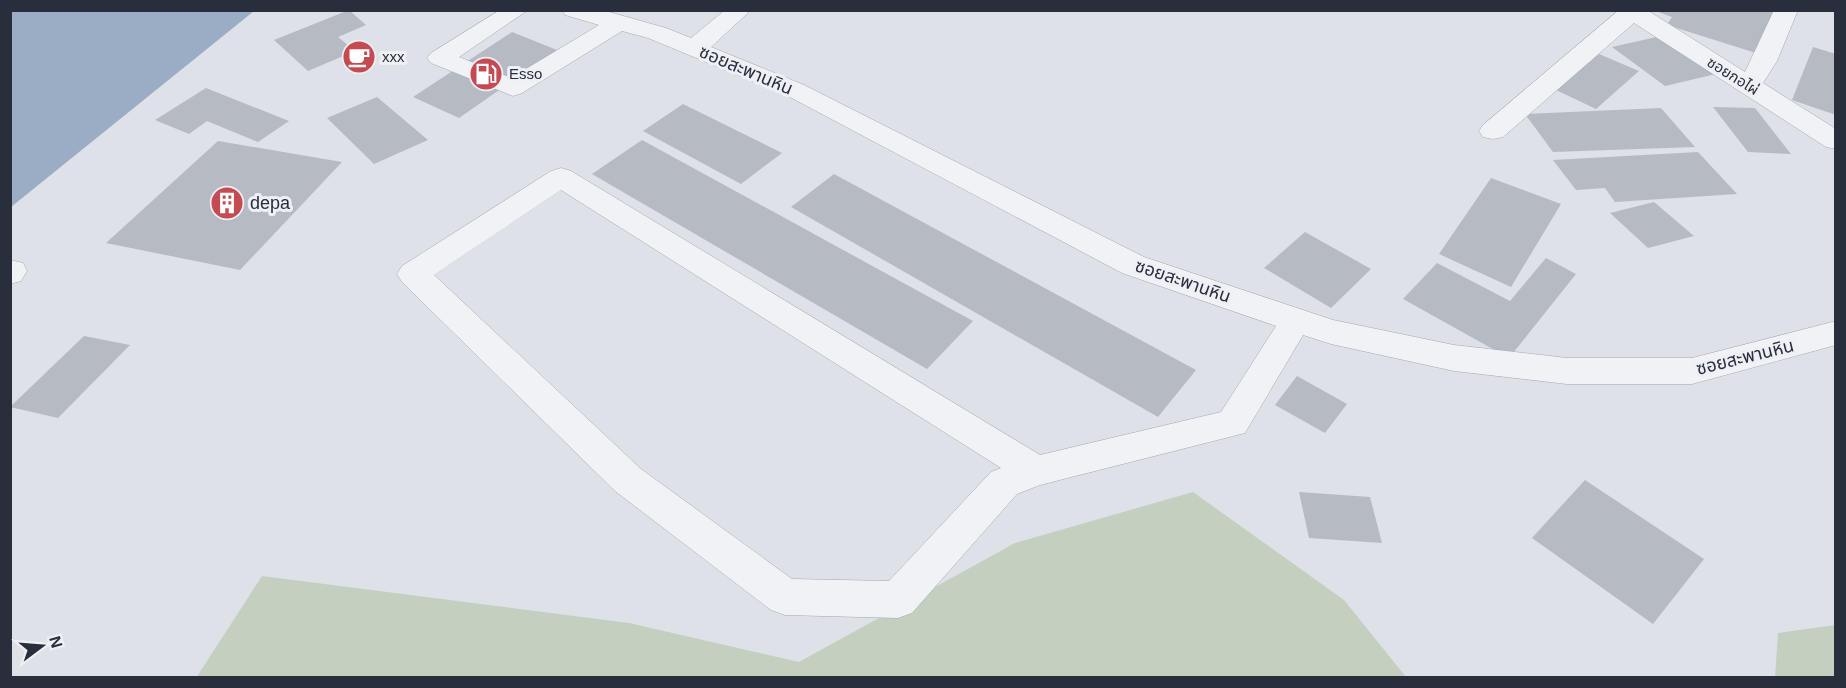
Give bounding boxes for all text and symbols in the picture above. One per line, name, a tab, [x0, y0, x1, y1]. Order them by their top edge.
cafe icon: xxx	[341, 39, 377, 75]
street label: ซอยสะพานหิน	[696, 41, 796, 99]
place label: xxx	[382, 48, 405, 65]
street label: ซอยกอไผ่	[1704, 53, 1762, 98]
fuel station icon: Esso	[468, 56, 504, 92]
place label: Esso	[509, 65, 542, 82]
building icon: depa	[209, 185, 245, 221]
place label: depa	[250, 193, 291, 213]
street label: ซอยสะพานหิน	[1133, 255, 1233, 307]
street label: ซอยสะพานหิน	[1694, 335, 1796, 379]
north arrow	[12, 616, 72, 676]
text: N	[46, 634, 66, 650]

